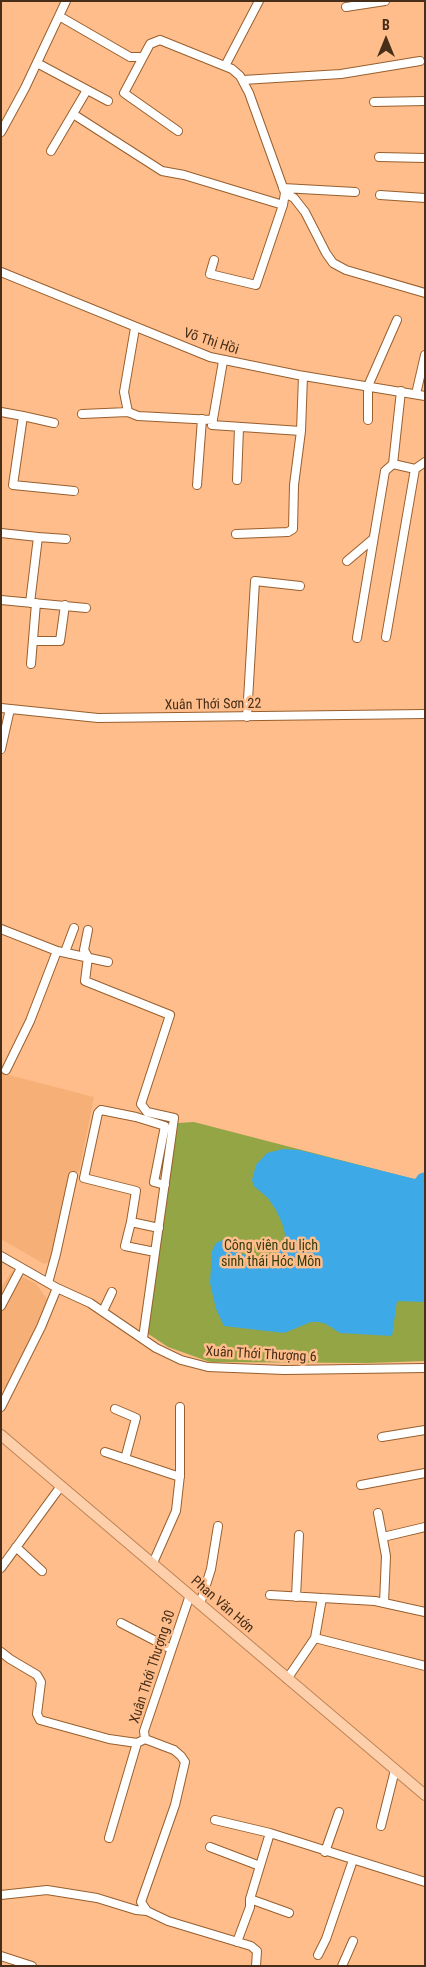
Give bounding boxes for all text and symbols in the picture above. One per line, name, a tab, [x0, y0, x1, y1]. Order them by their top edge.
north arrow	[361, 15, 411, 65]
text: B	[382, 17, 390, 33]
street label: Võ Thị Hồi	[181, 325, 241, 359]
street label: Xuân Thới Sơn 22	[165, 696, 261, 714]
park label: Công viên du lịch sinh thái Hóc Môn	[221, 1238, 321, 1270]
street label: Xuân Thới Thượng 6	[205, 1344, 317, 1366]
street label: Phan Văn Hớn	[187, 1573, 257, 1637]
street label: Xuân Thới Thượng 30	[127, 1608, 179, 1726]

